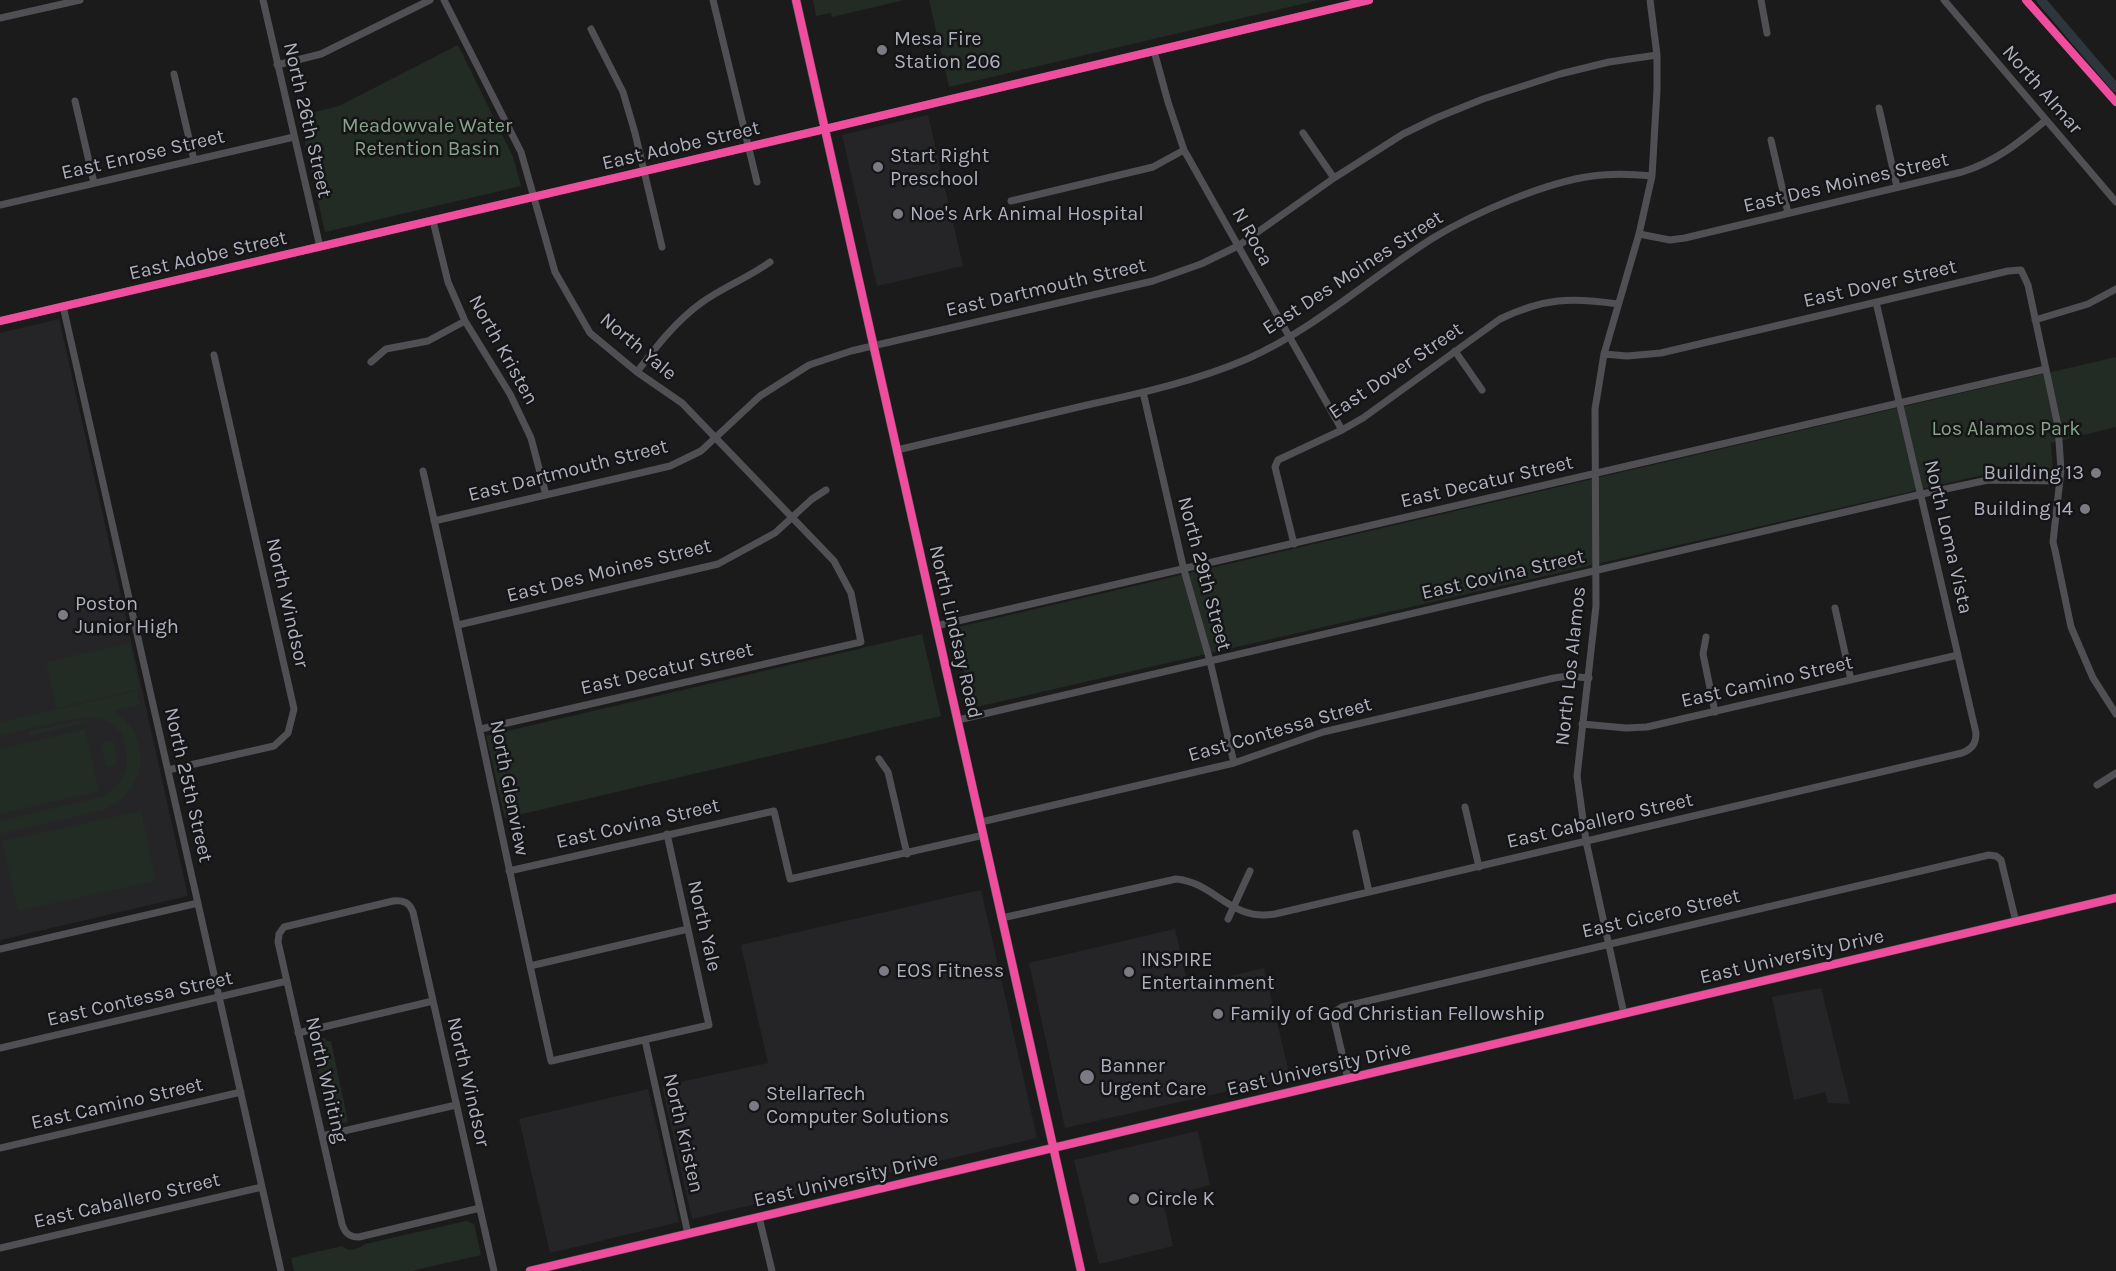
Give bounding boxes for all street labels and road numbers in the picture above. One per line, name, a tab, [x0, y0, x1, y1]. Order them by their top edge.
street label: North 26th Street	[277, 40, 337, 200]
street label: North Almar	[1997, 41, 2087, 139]
street label: East Adobe Street	[600, 116, 762, 176]
street label: East Enrose Street	[59, 125, 227, 185]
street label: East Des Moines Street	[1741, 148, 1951, 218]
street label: N Roca	[1226, 204, 1278, 270]
street label: East Des Moines Street	[1258, 206, 1448, 340]
street label: East Adobe Street	[127, 226, 289, 286]
street label: East Dartmouth Street	[943, 253, 1149, 323]
street label: East Dover Street	[1801, 255, 1959, 313]
street label: North Kristen	[463, 291, 543, 409]
street label: North Yale	[595, 308, 681, 386]
street label: East Dover Street	[1324, 317, 1468, 425]
street label: East Dartmouth Street	[466, 435, 670, 507]
street label: East Decatur Street	[1398, 450, 1576, 514]
street label: North Loma Vista	[1919, 458, 1977, 616]
street label: North 29th Street	[1172, 494, 1236, 654]
street label: East Des Moines Street	[504, 534, 714, 608]
street label: North Windsor	[260, 536, 314, 670]
street label: North Lindsay Road	[923, 543, 987, 721]
street label: East Covina Street	[1419, 545, 1587, 605]
street label: North Los Alamos	[1551, 585, 1591, 747]
street label: East Decatur Street	[578, 637, 756, 701]
street label: East Camino Street	[1679, 651, 1855, 713]
street label: East Contessa Street	[1185, 692, 1375, 768]
street label: North 25th Street	[159, 705, 217, 865]
street label: North Glenview	[484, 718, 534, 858]
street label: East Caballero Street	[1505, 788, 1695, 854]
street label: East Covina Street	[554, 794, 722, 854]
street label: North Yale	[682, 878, 726, 974]
street label: East Cicero Street	[1580, 884, 1742, 944]
street label: East University Drive	[1698, 924, 1886, 990]
street label: East Contessa Street	[45, 966, 235, 1032]
street label: North Whiting	[300, 1014, 352, 1146]
street label: North Windsor	[441, 1015, 495, 1149]
street label: East University Drive	[1225, 1036, 1413, 1102]
street label: North Kristen	[658, 1071, 708, 1195]
street label: East Camino Street	[29, 1073, 205, 1135]
street label: East University Drive	[752, 1147, 940, 1213]
street label: East Caballero Street	[32, 1168, 222, 1234]

